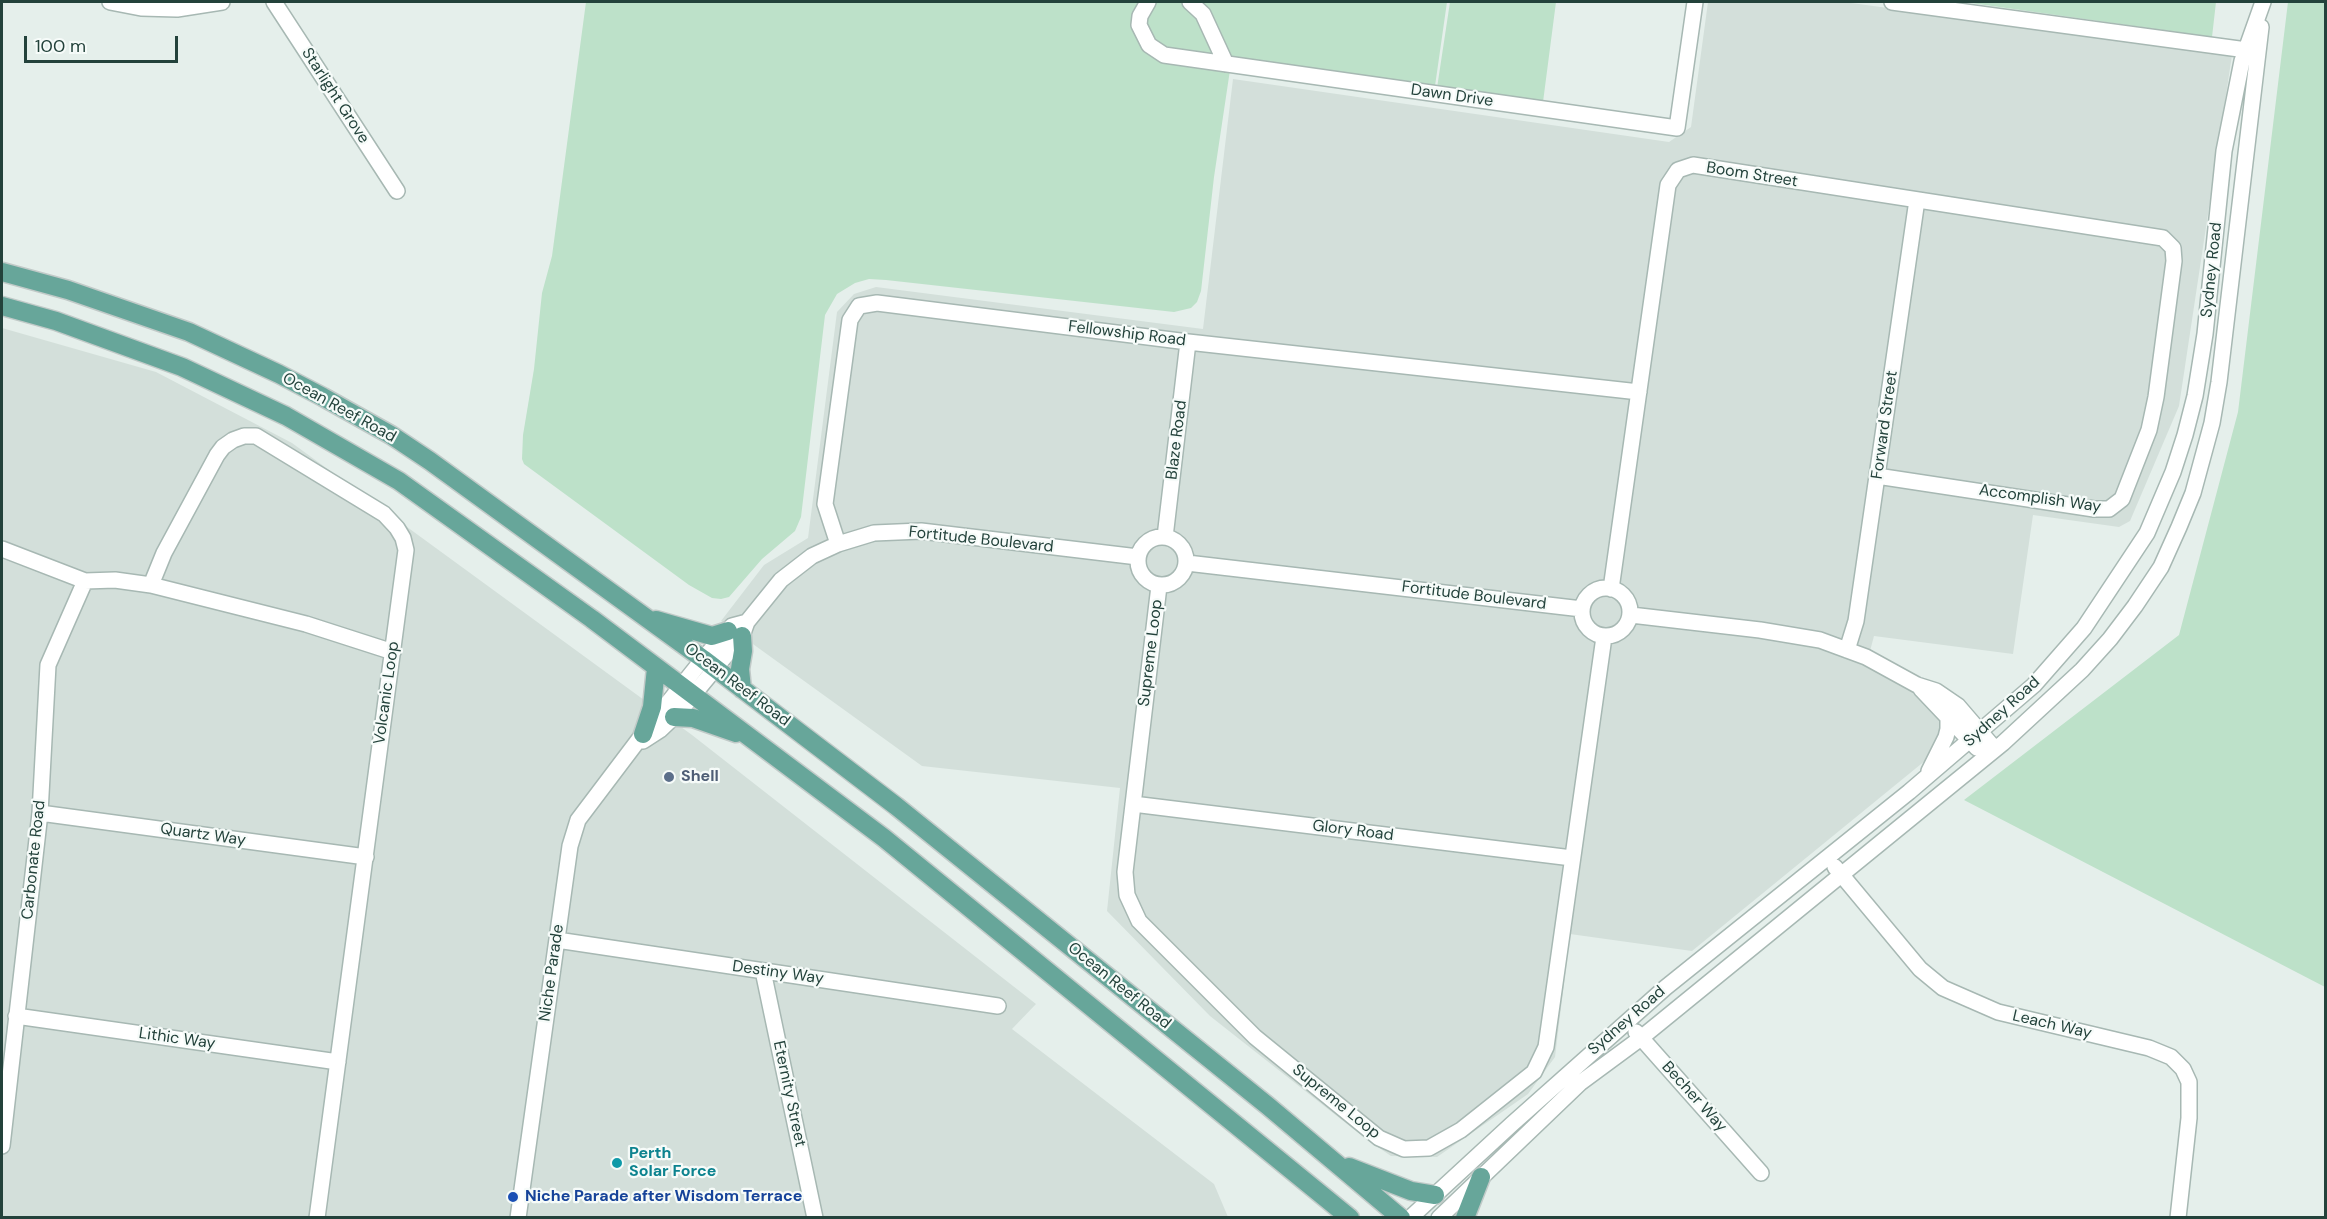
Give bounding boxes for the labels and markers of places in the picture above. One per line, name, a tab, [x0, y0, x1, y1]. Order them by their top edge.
place label: Shell	[681, 767, 719, 787]
marker: Shell	[662, 770, 676, 784]
place label: Perth Solar Force	[629, 1144, 716, 1182]
marker: Perth Solar Force	[610, 1156, 624, 1170]
place label: Niche Parade after Wisdom Terrace	[525, 1187, 802, 1207]
marker: Niche Parade after Wisdom Terrace	[506, 1190, 520, 1204]

